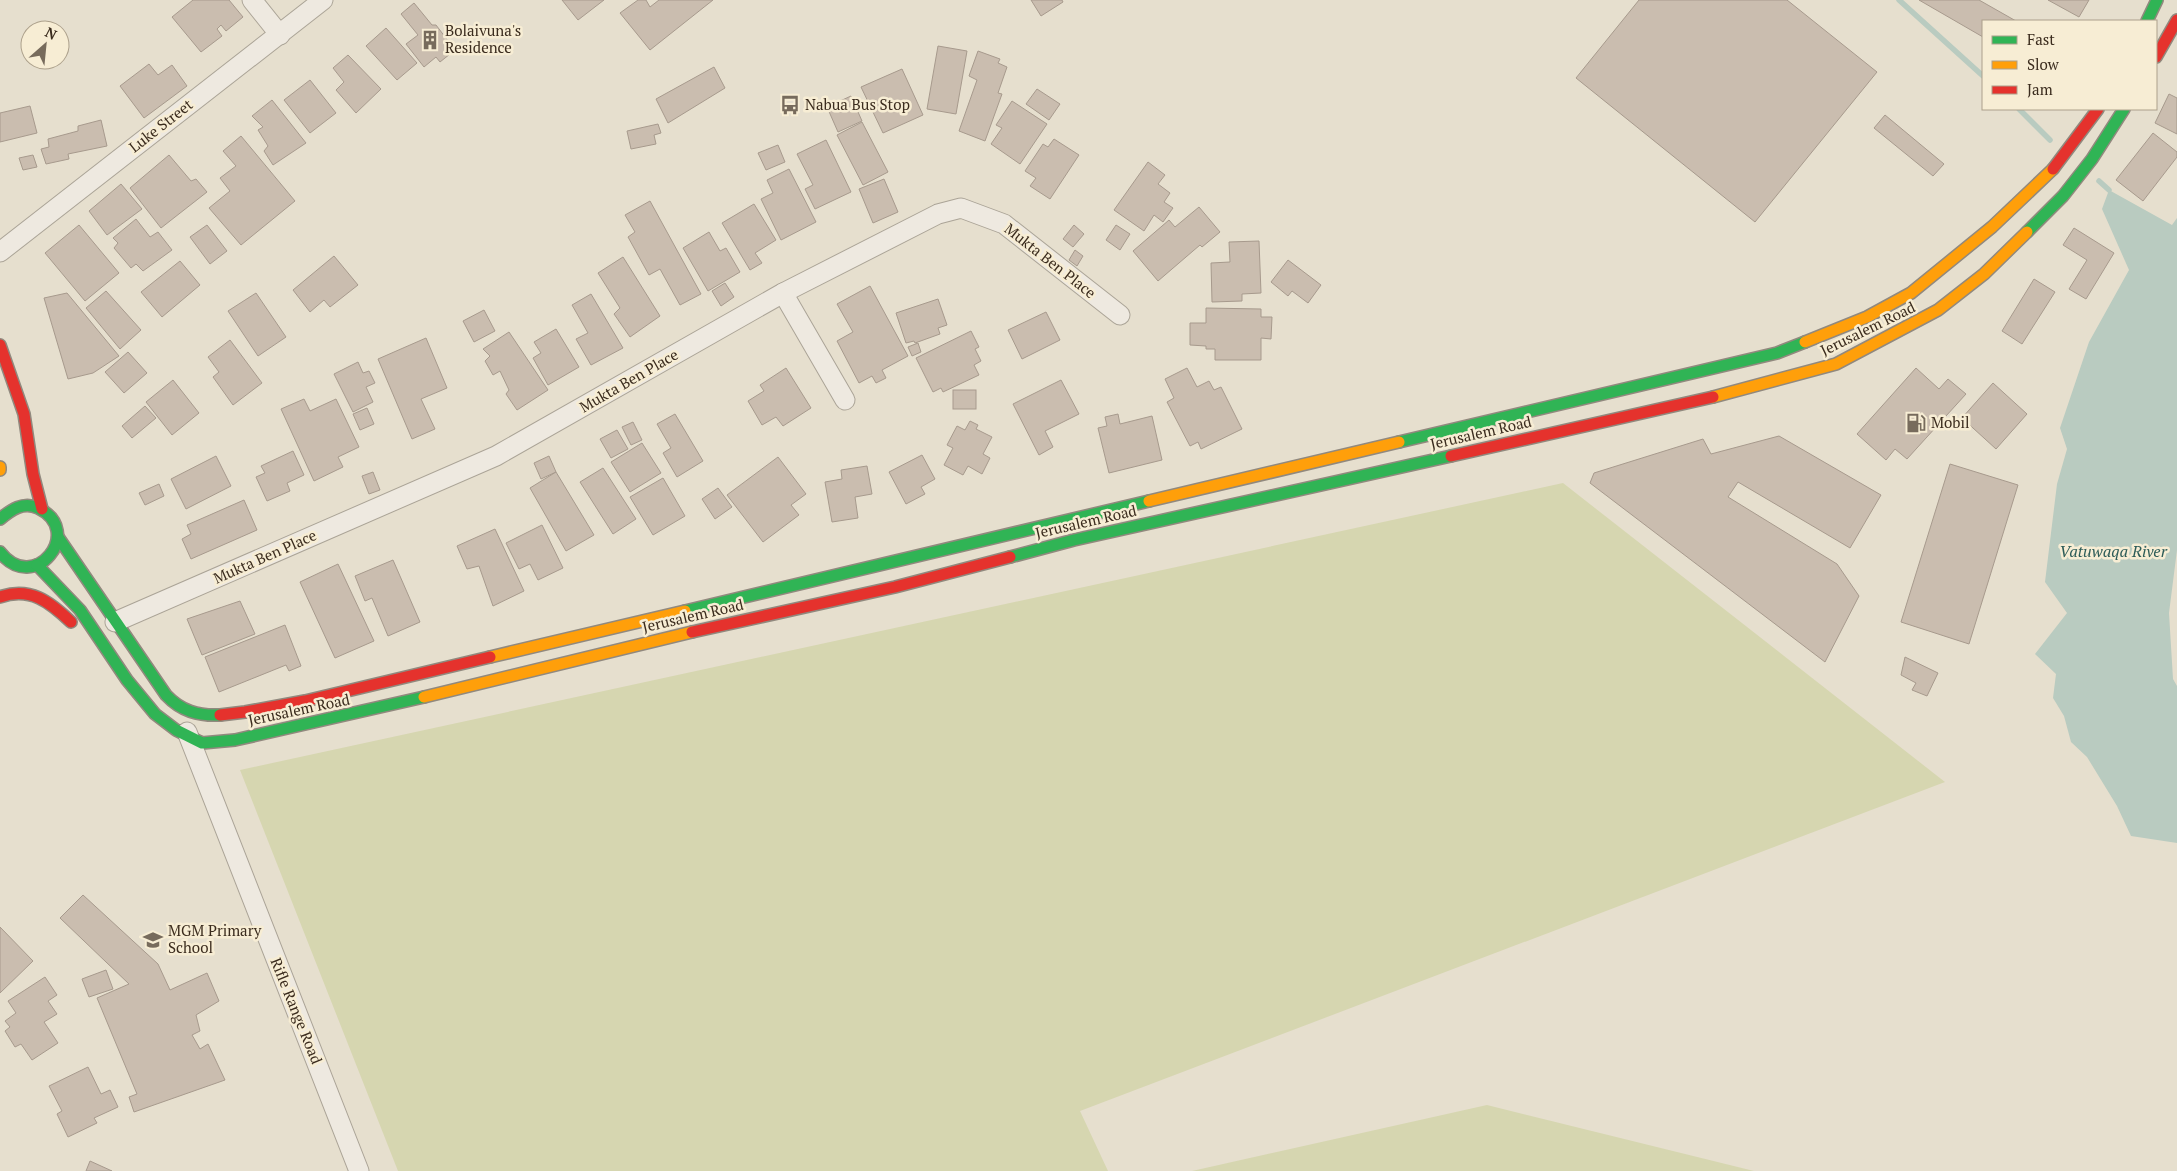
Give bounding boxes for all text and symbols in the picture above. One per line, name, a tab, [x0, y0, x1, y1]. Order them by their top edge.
north arrow	[20, 20, 70, 70]
place label: Bolaivuna's Residence	[445, 20, 521, 57]
legend	[1982, 20, 2157, 110]
text: N	[42, 22, 61, 44]
building icon: Bolaivuna's Residence	[419, 29, 441, 51]
text: Fast	[2027, 29, 2055, 49]
text: Slow	[2027, 54, 2060, 74]
text: Jam	[2027, 79, 2053, 99]
street label: Luke Street	[124, 94, 197, 156]
bus stop icon: Nabua Bus Stop	[779, 94, 801, 116]
place label: Nabua Bus Stop	[805, 94, 910, 114]
street label: Mukta Ben Place	[1001, 218, 1100, 302]
street label: Jerusalem Road	[1817, 296, 1918, 360]
street label: Mukta Ben Place	[576, 344, 681, 416]
street label: Jerusalem Road	[1428, 411, 1533, 453]
fuel station icon: Mobil	[1905, 412, 1927, 434]
place label: Mobil	[1931, 412, 1970, 432]
street label: Jerusalem Road	[1033, 500, 1138, 542]
street label: Mukta Ben Place	[210, 524, 319, 588]
water label: Vatuwaqa River	[2059, 540, 2168, 562]
street label: Jerusalem Road	[640, 594, 745, 636]
street label: Jerusalem Road	[246, 689, 351, 730]
place label: MGM Primary School	[168, 920, 262, 957]
school or university icon: MGM Primary School	[142, 929, 164, 951]
street label: Rifle Range Road	[266, 954, 327, 1067]

